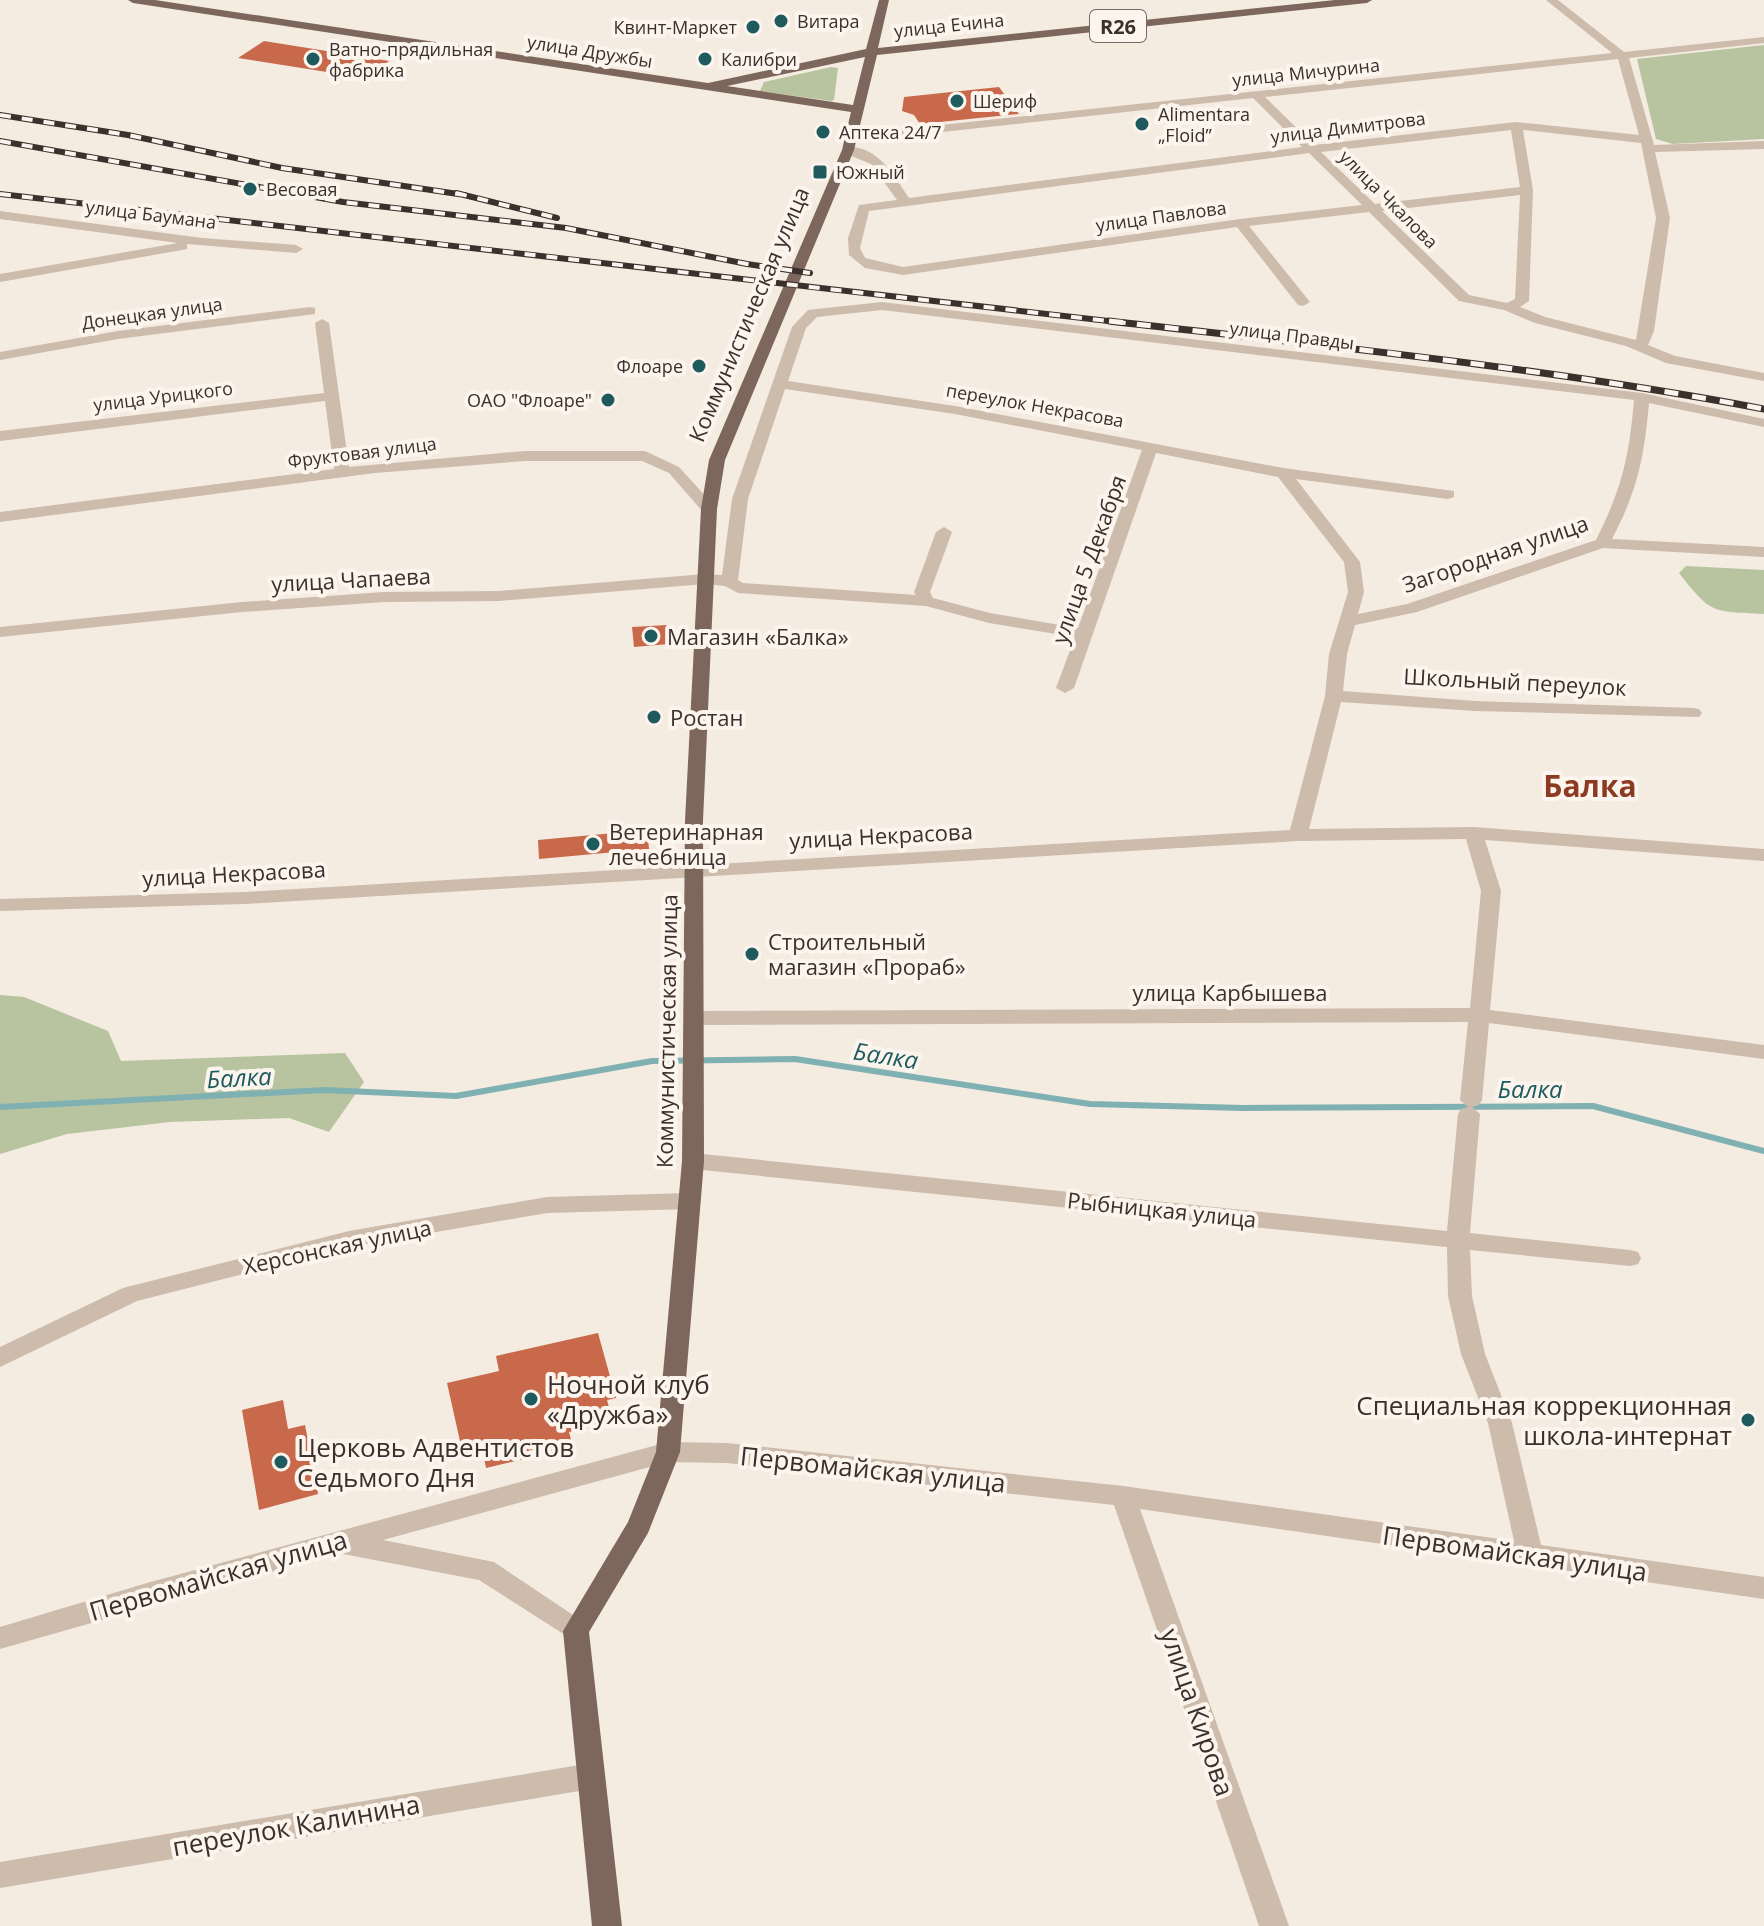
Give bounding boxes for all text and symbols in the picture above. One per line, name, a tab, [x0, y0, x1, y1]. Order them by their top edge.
street label: улица Ечина	[893, 7, 1005, 43]
place label: Витара	[797, 9, 860, 33]
road number: R26	[1090, 10, 1146, 42]
marker: Витара	[772, 12, 790, 30]
place label: Квинт-Маркет	[614, 15, 738, 39]
marker: Квинт-Маркет	[744, 18, 762, 36]
street label: улица Дружбы	[525, 29, 655, 73]
place label: Ватно-прядильная фабрика	[329, 37, 493, 82]
place label: Калибри	[721, 47, 797, 71]
marker: Ватно-прядильная фабрика	[304, 50, 322, 68]
marker: Калибри	[696, 50, 714, 68]
street label: улица Мичурина	[1231, 52, 1381, 92]
place label: Шериф	[973, 89, 1037, 113]
marker: Шериф	[948, 92, 966, 110]
place label: Alimentara „Floid”	[1158, 102, 1250, 147]
street label: улица Димитрова	[1269, 106, 1427, 148]
marker: Alimentara „Floid”	[1133, 115, 1151, 133]
place label: Аптека 24/7	[839, 120, 942, 144]
marker: Аптека 24/7	[814, 123, 832, 141]
street label: улица Чкалова	[1335, 145, 1443, 253]
place label: Южный	[836, 160, 905, 184]
marker: Южный	[811, 163, 829, 181]
place label: Весовая	[266, 177, 338, 201]
marker: Весовая	[241, 180, 259, 198]
street label: Коммунистическая улица	[681, 182, 815, 446]
street label: улица Баумана	[84, 194, 218, 234]
street label: улица Павлова	[1094, 195, 1228, 237]
street label: Донецкая улица	[80, 291, 224, 335]
street label: улица Правды	[1228, 315, 1356, 355]
place label: Флоаре	[616, 354, 683, 378]
marker: Флоаре	[690, 357, 708, 375]
street label: улица Урицкого	[92, 376, 234, 416]
street label: переулок Некрасова	[944, 378, 1126, 432]
place label: ОАО "Флоаре"	[467, 388, 592, 412]
marker: ОАО "Флоаре"	[599, 391, 617, 409]
street label: Фруктовая улица	[286, 431, 438, 473]
street label: улица 5 Декабря	[1044, 471, 1132, 647]
street label: Загородная улица	[1398, 507, 1592, 599]
street label: улица Чапаева	[270, 560, 432, 598]
place label: Магазин «Балка»	[667, 621, 849, 651]
marker: Магазин «Балка»	[642, 627, 660, 645]
street label: Школьный переулок	[1403, 660, 1628, 702]
place label: Ростан	[670, 702, 744, 732]
marker: Ростан	[645, 708, 663, 726]
district label: Балка	[1543, 765, 1637, 806]
street label: улица Некрасова	[789, 815, 973, 855]
place label: Ветеринарная лечебница	[609, 816, 764, 871]
marker: Ветеринарная лечебница	[584, 835, 602, 853]
street label: улица Некрасова	[142, 853, 326, 893]
street label: Коммунистическая улица	[649, 894, 683, 1168]
place label: Строительный магазин «Прораб»	[768, 926, 966, 981]
marker: Строительный магазин «Прораб»	[743, 945, 761, 963]
street label: улица Карбышева	[1132, 977, 1328, 1007]
water label: Балка	[851, 1034, 921, 1076]
water label: Балка	[206, 1059, 273, 1095]
water label: Балка	[1497, 1072, 1563, 1105]
street label: Рыбницкая улица	[1066, 1184, 1258, 1234]
street label: Херсонская улица	[240, 1211, 434, 1281]
place label: Ночной клуб «Дружба»	[547, 1366, 710, 1432]
place label: Специальная коррекционная школа-интернат	[1356, 1387, 1732, 1453]
marker: Ночной клуб «Дружба»	[522, 1390, 540, 1408]
marker: Специальная коррекционная школа-интернат	[1739, 1411, 1757, 1429]
place label: Церковь Адвентистов Седьмого Дня	[297, 1429, 574, 1495]
street label: Первомайская улица	[738, 1437, 1008, 1501]
marker: Церковь Адвентистов Седьмого Дня	[272, 1453, 290, 1471]
street label: Первомайская улица	[1380, 1517, 1650, 1589]
street label: Первомайская улица	[85, 1521, 351, 1629]
street label: улица Кирова	[1152, 1623, 1244, 1801]
street label: переулок Калинина	[169, 1786, 423, 1864]

